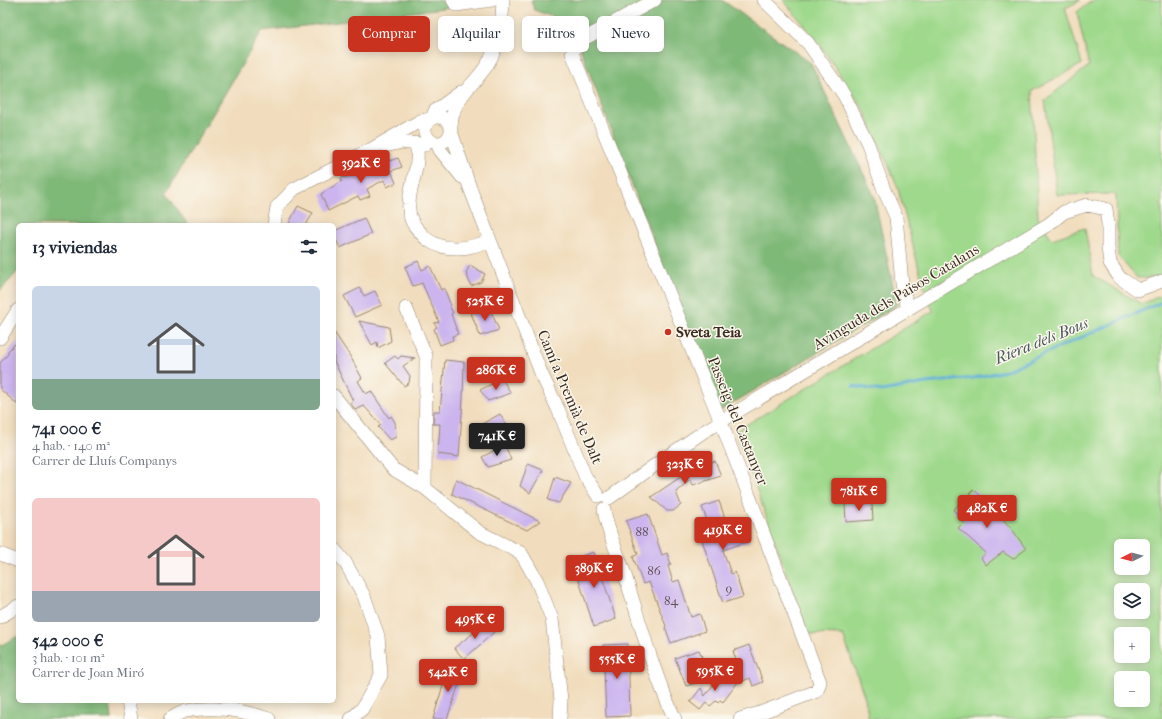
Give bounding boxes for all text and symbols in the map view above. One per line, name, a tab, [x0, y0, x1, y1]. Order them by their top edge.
chip: Comprar	[348, 16, 430, 52]
chip: Alquilar	[438, 16, 514, 52]
chip: Filtros	[522, 16, 589, 52]
chip: Nuevo	[597, 16, 664, 52]
pin: 392K €	[328, 150, 394, 184]
text: 392K €	[342, 155, 380, 170]
icon: filters	[298, 236, 320, 258]
text: 13 viviendas	[32, 237, 117, 257]
street label: Avinguda dels Països Catalans	[809, 240, 983, 354]
pin: 525K €	[452, 288, 518, 322]
text: 525K €	[466, 293, 504, 308]
icon: home	[140, 312, 212, 384]
water label: Riera dels Bous	[991, 313, 1092, 368]
place label: Sveta Teia	[676, 323, 742, 341]
street label: Camí a Premià de Dalt	[534, 327, 607, 467]
marker: Sveta Teia	[663, 327, 673, 337]
street label: Passeig del Castanyer	[704, 354, 772, 489]
pin: 286K €	[463, 357, 529, 391]
text: 286K €	[476, 362, 516, 377]
text: 741 000 €	[32, 418, 101, 438]
pin: 741K €	[464, 423, 530, 457]
text: 741K €	[478, 428, 516, 443]
text: 4 hab. · 140 m²	[32, 438, 110, 453]
pin: 323K €	[652, 451, 718, 485]
text: Carrer de Lluís Companys	[32, 453, 177, 468]
text: 323K €	[666, 456, 704, 471]
pin: 781K €	[826, 478, 892, 512]
text: 781K €	[840, 483, 878, 498]
pin: 482K €	[954, 495, 1020, 529]
text: 482K €	[967, 500, 1007, 515]
pin: 419K €	[690, 517, 756, 551]
text: 419K €	[703, 522, 743, 537]
icon: home	[140, 524, 212, 596]
house number: 88	[635, 524, 649, 539]
north arrow	[1114, 539, 1150, 575]
map controls	[1114, 539, 1150, 707]
pin: 389K €	[561, 555, 627, 589]
text: 389K €	[575, 560, 613, 575]
house number: 86	[647, 563, 662, 578]
house number: 9	[726, 581, 733, 596]
button: layers	[1114, 583, 1150, 619]
house number: 84	[664, 593, 678, 608]
pin: 495K €	[442, 606, 508, 640]
text: 495K €	[455, 611, 495, 626]
button: +	[1114, 627, 1150, 663]
text: 542 000 €	[32, 630, 104, 650]
pin: 555K €	[584, 646, 650, 680]
text: 3 hab. · 101 m²	[32, 650, 105, 665]
text: 555K €	[599, 651, 635, 666]
pin: 595K €	[682, 658, 748, 692]
pin: 542K €	[415, 659, 481, 693]
text: 595K €	[696, 663, 734, 678]
text: 542K €	[428, 664, 468, 679]
text: Carrer de Joan Miró	[32, 665, 144, 680]
button: −	[1114, 671, 1150, 707]

